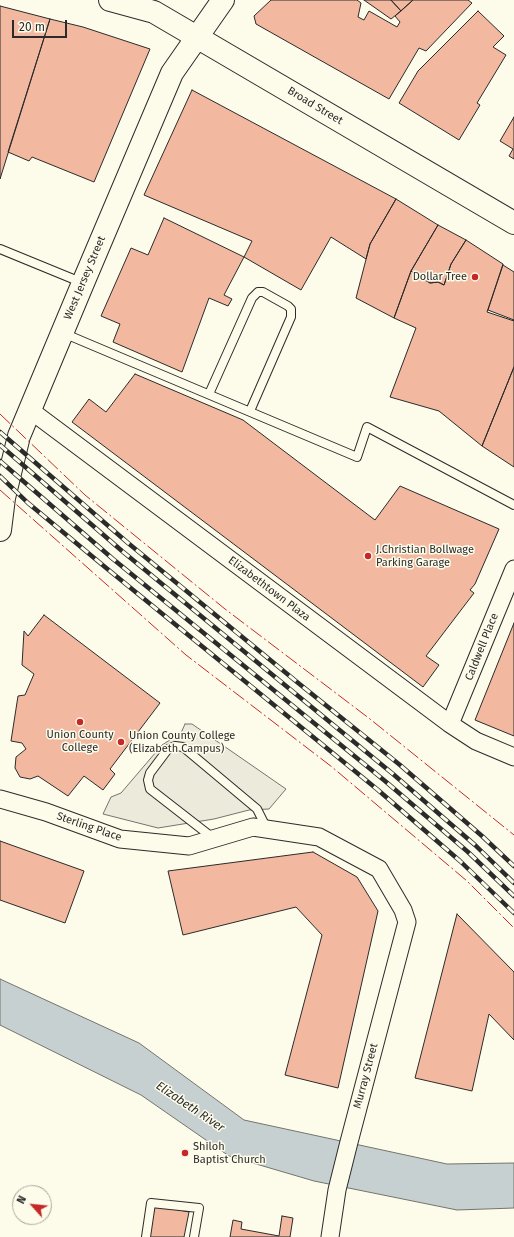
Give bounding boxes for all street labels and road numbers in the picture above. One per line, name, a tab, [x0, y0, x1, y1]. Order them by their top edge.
street label: Broad Street	[285, 84, 345, 128]
street label: West Jersey Street	[61, 234, 109, 322]
street label: Elizabethtown Plaza	[225, 554, 313, 624]
street label: Caldwell Place	[463, 611, 501, 683]
street label: Sterling Place	[55, 810, 123, 844]
street label: Murray Street	[351, 1042, 381, 1110]

